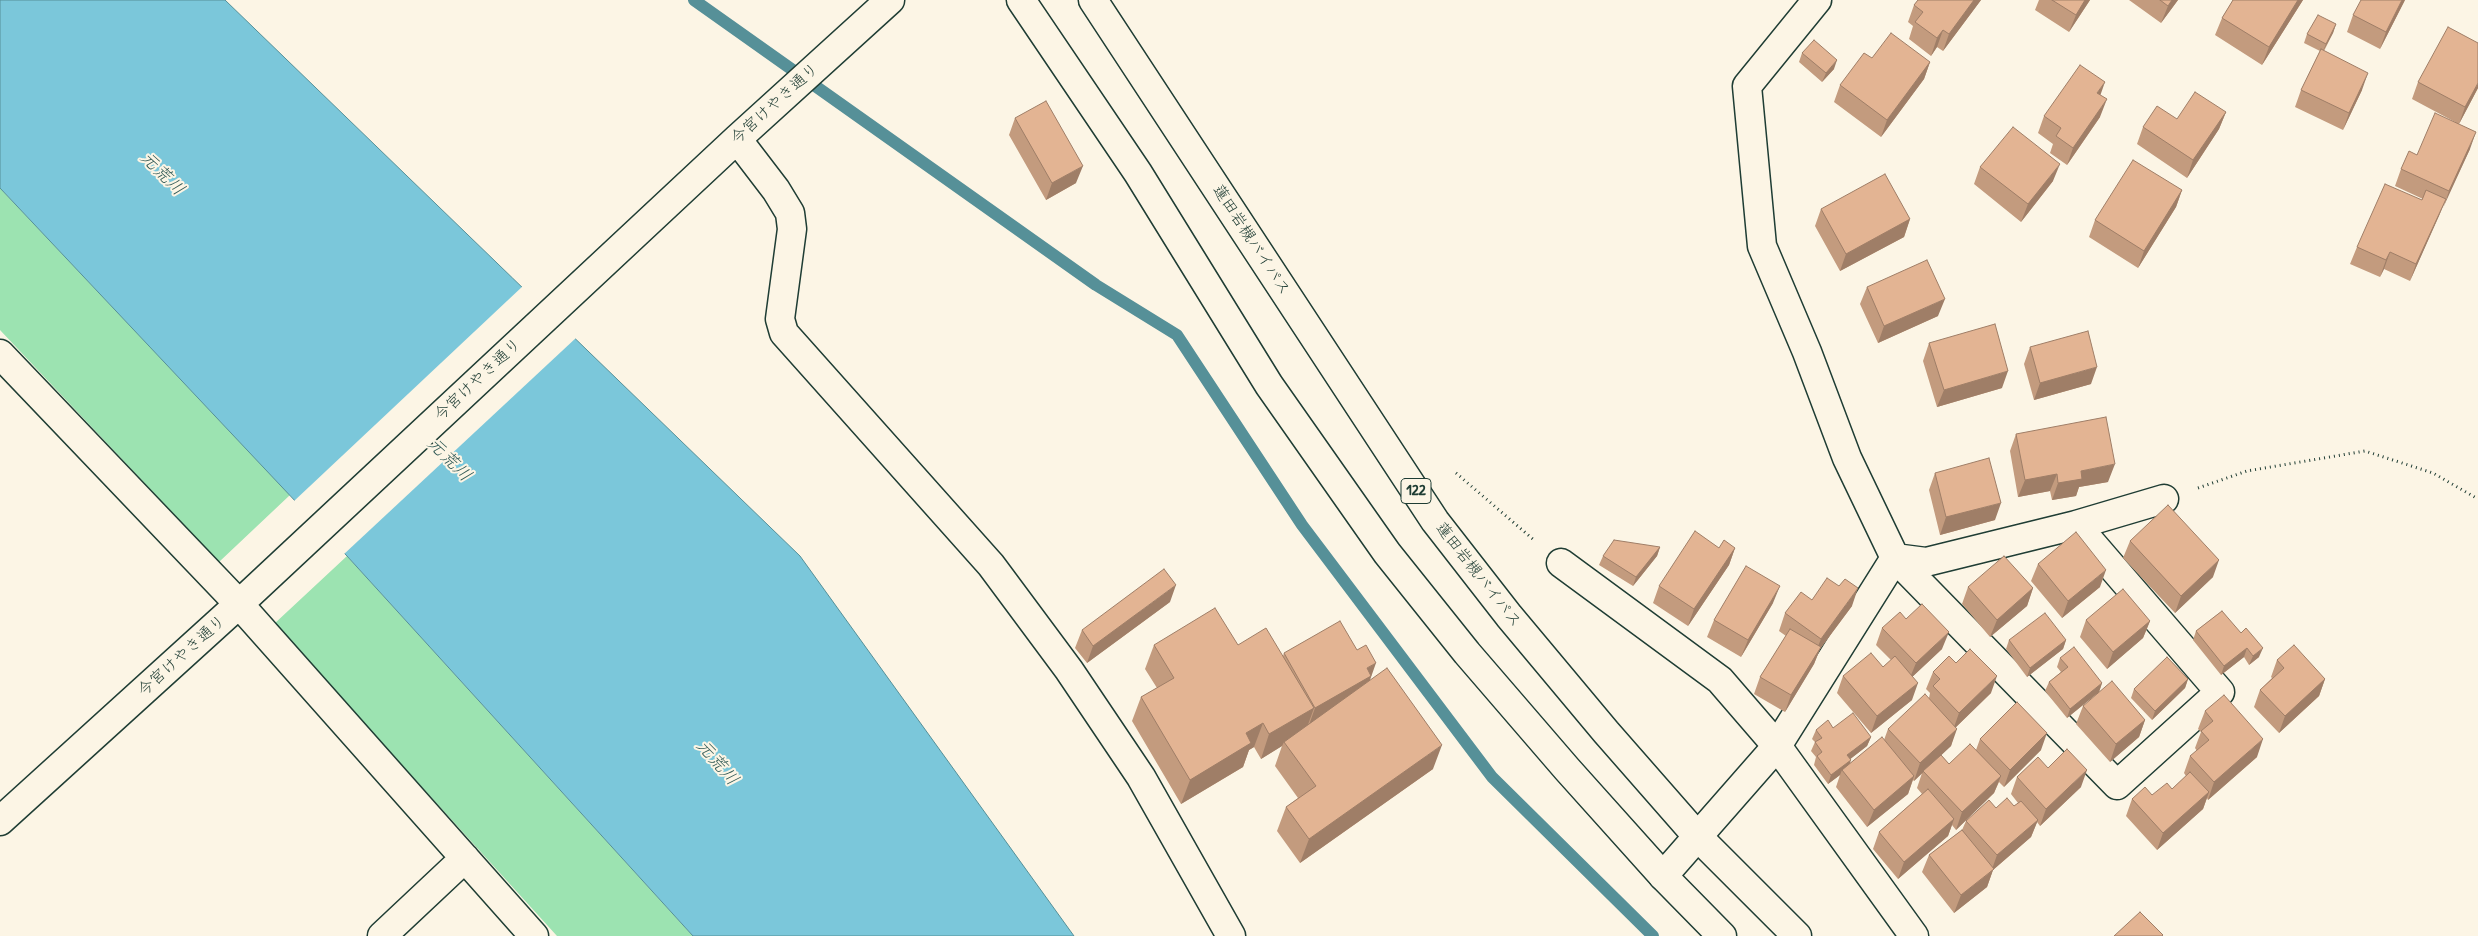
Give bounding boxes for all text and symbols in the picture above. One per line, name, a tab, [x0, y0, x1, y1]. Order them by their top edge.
street label: 今宮けやき通り	[727, 59, 823, 149]
water label: 元荒川	[135, 147, 189, 201]
street label: 蓮田岩槻バイパス	[1208, 181, 1294, 299]
street label: 今宮けやき通り	[430, 335, 526, 425]
water label: 元荒川	[422, 433, 476, 487]
road number: 122	[1401, 478, 1431, 504]
street label: 蓮田岩槻バイパス	[1431, 519, 1525, 631]
street label: 今宮けやき通り	[134, 611, 230, 701]
water label: 元荒川	[691, 736, 743, 790]

